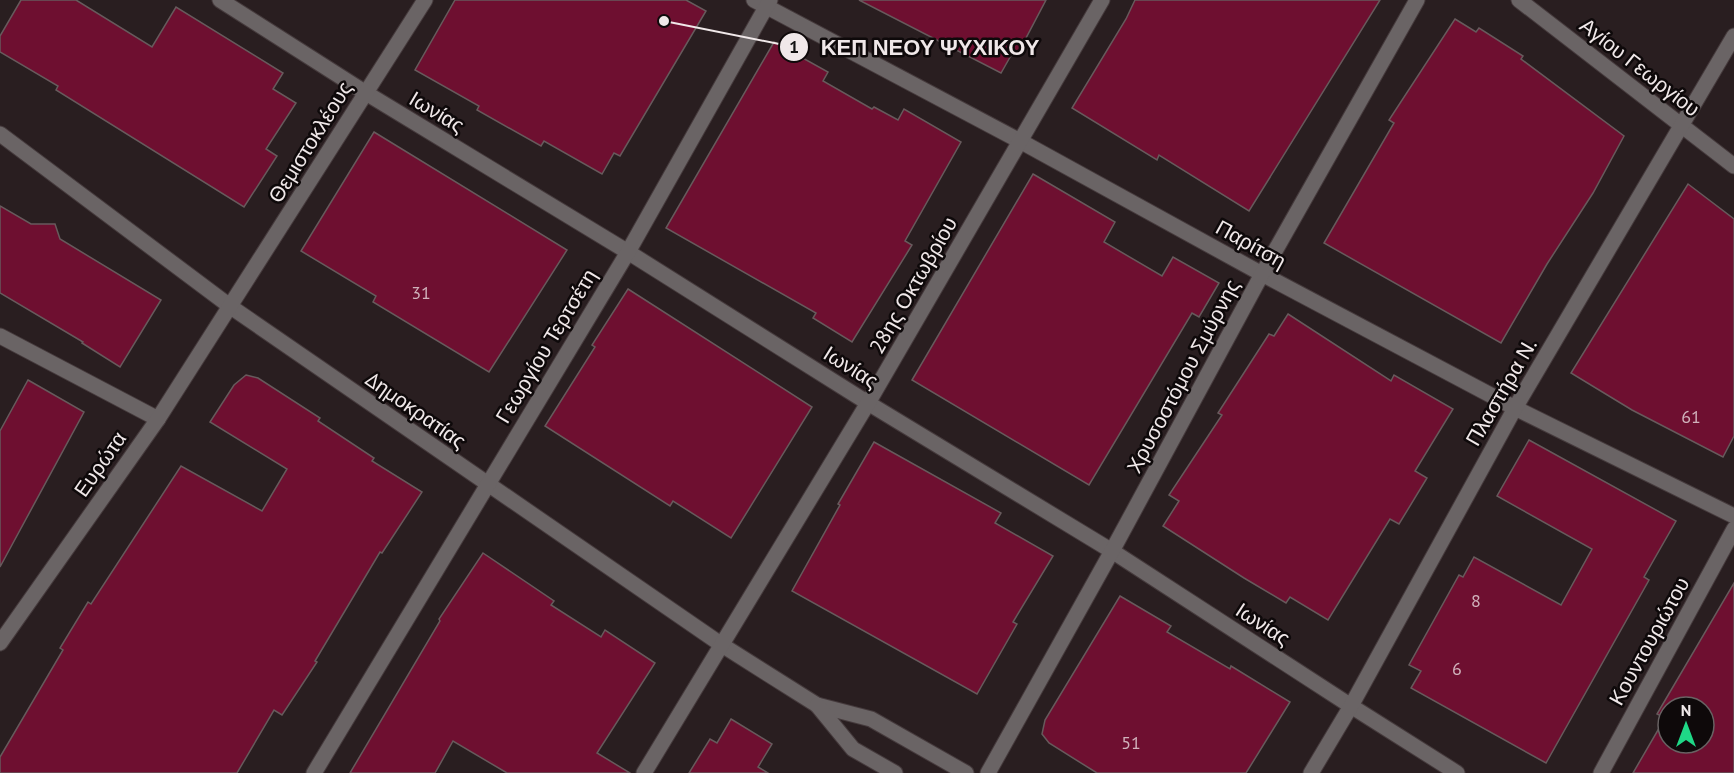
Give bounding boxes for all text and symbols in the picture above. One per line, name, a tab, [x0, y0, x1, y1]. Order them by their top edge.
street label: Αγίου Γεωργίου	[1574, 12, 1706, 122]
callout: ΚΕΠ ΝΕΟΥ ΨΥΧΙΚΟΥ	[779, 27, 1051, 67]
text: ΚΕΠ ΝΕΟΥ ΨΥΧΙΚΟΥ	[821, 33, 1040, 61]
text: 1	[789, 35, 799, 58]
street label: Θεμιστοκλέους	[262, 76, 358, 208]
street label: Ιωνίας	[404, 85, 470, 139]
street label: 28ης Οκτωβρίου	[863, 212, 963, 358]
street label: Παρίτση	[1211, 214, 1291, 274]
street label: Γεωργίου Τερτσέτη	[489, 264, 603, 428]
street label: Χρυσοστόμου Σμύρνης	[1120, 274, 1246, 478]
house number: 31	[411, 281, 431, 304]
street label: Πλαστήρα Ν.	[1459, 333, 1543, 451]
street label: Ιωνίας	[819, 340, 883, 394]
street label: Δημοκρατίας	[360, 365, 472, 455]
house number: 61	[1681, 405, 1701, 428]
street label: Ευρώτα	[68, 426, 132, 502]
street label: Κουντουριώτου	[1603, 572, 1695, 710]
house number: 8	[1471, 589, 1481, 612]
street label: Ιωνίας	[1231, 596, 1295, 652]
house number: 6	[1452, 657, 1462, 680]
north arrow	[1656, 695, 1716, 755]
text: N	[1681, 700, 1691, 720]
house number: 51	[1121, 731, 1141, 754]

